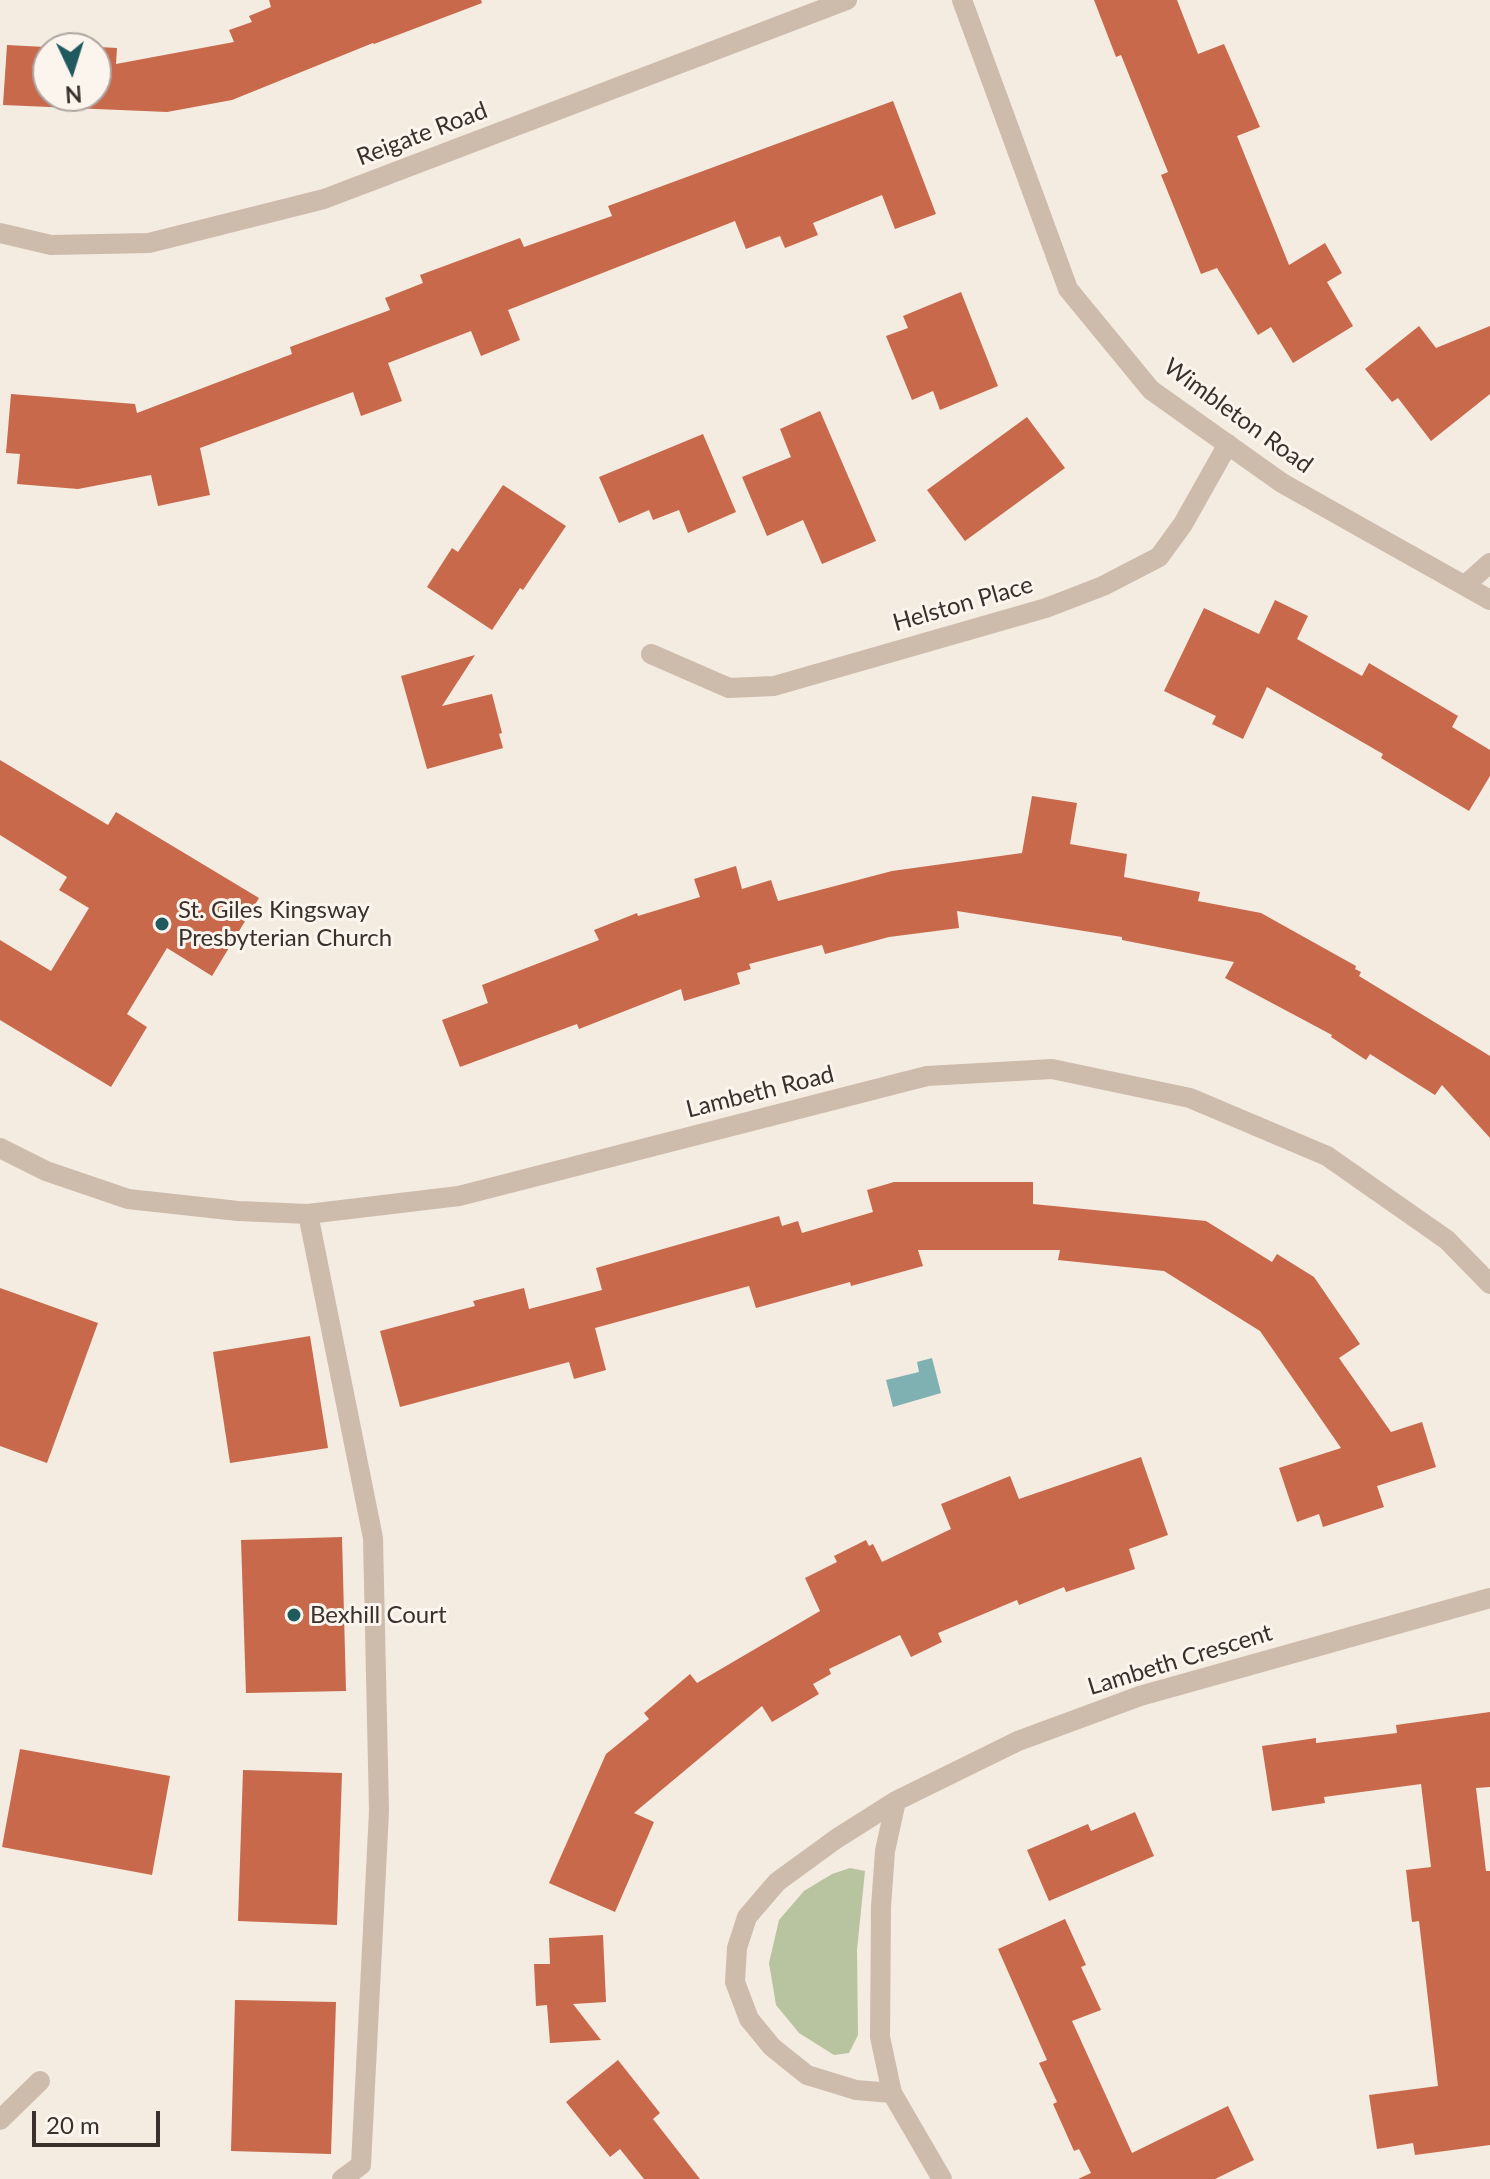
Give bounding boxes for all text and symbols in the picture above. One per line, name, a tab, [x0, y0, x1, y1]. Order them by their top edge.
north arrow	[32, 32, 112, 112]
text: N	[64, 80, 83, 109]
street label: Reigate Road	[353, 96, 491, 172]
street label: Wimbleton Road	[1158, 352, 1318, 480]
street label: Helston Place	[890, 570, 1036, 638]
place label: St. Giles Kingsway Presbyterian Church	[178, 896, 392, 952]
marker: St. Giles Kingsway Presbyterian Church	[153, 915, 171, 933]
street label: Lambeth Road	[683, 1060, 837, 1124]
place label: Bexhill Court	[310, 1601, 447, 1629]
marker: Bexhill Court	[285, 1606, 303, 1624]
street label: Lambeth Crescent	[1084, 1618, 1276, 1702]
scale bar	[36, 2095, 164, 2145]
text: 20 m	[46, 2110, 100, 2139]

